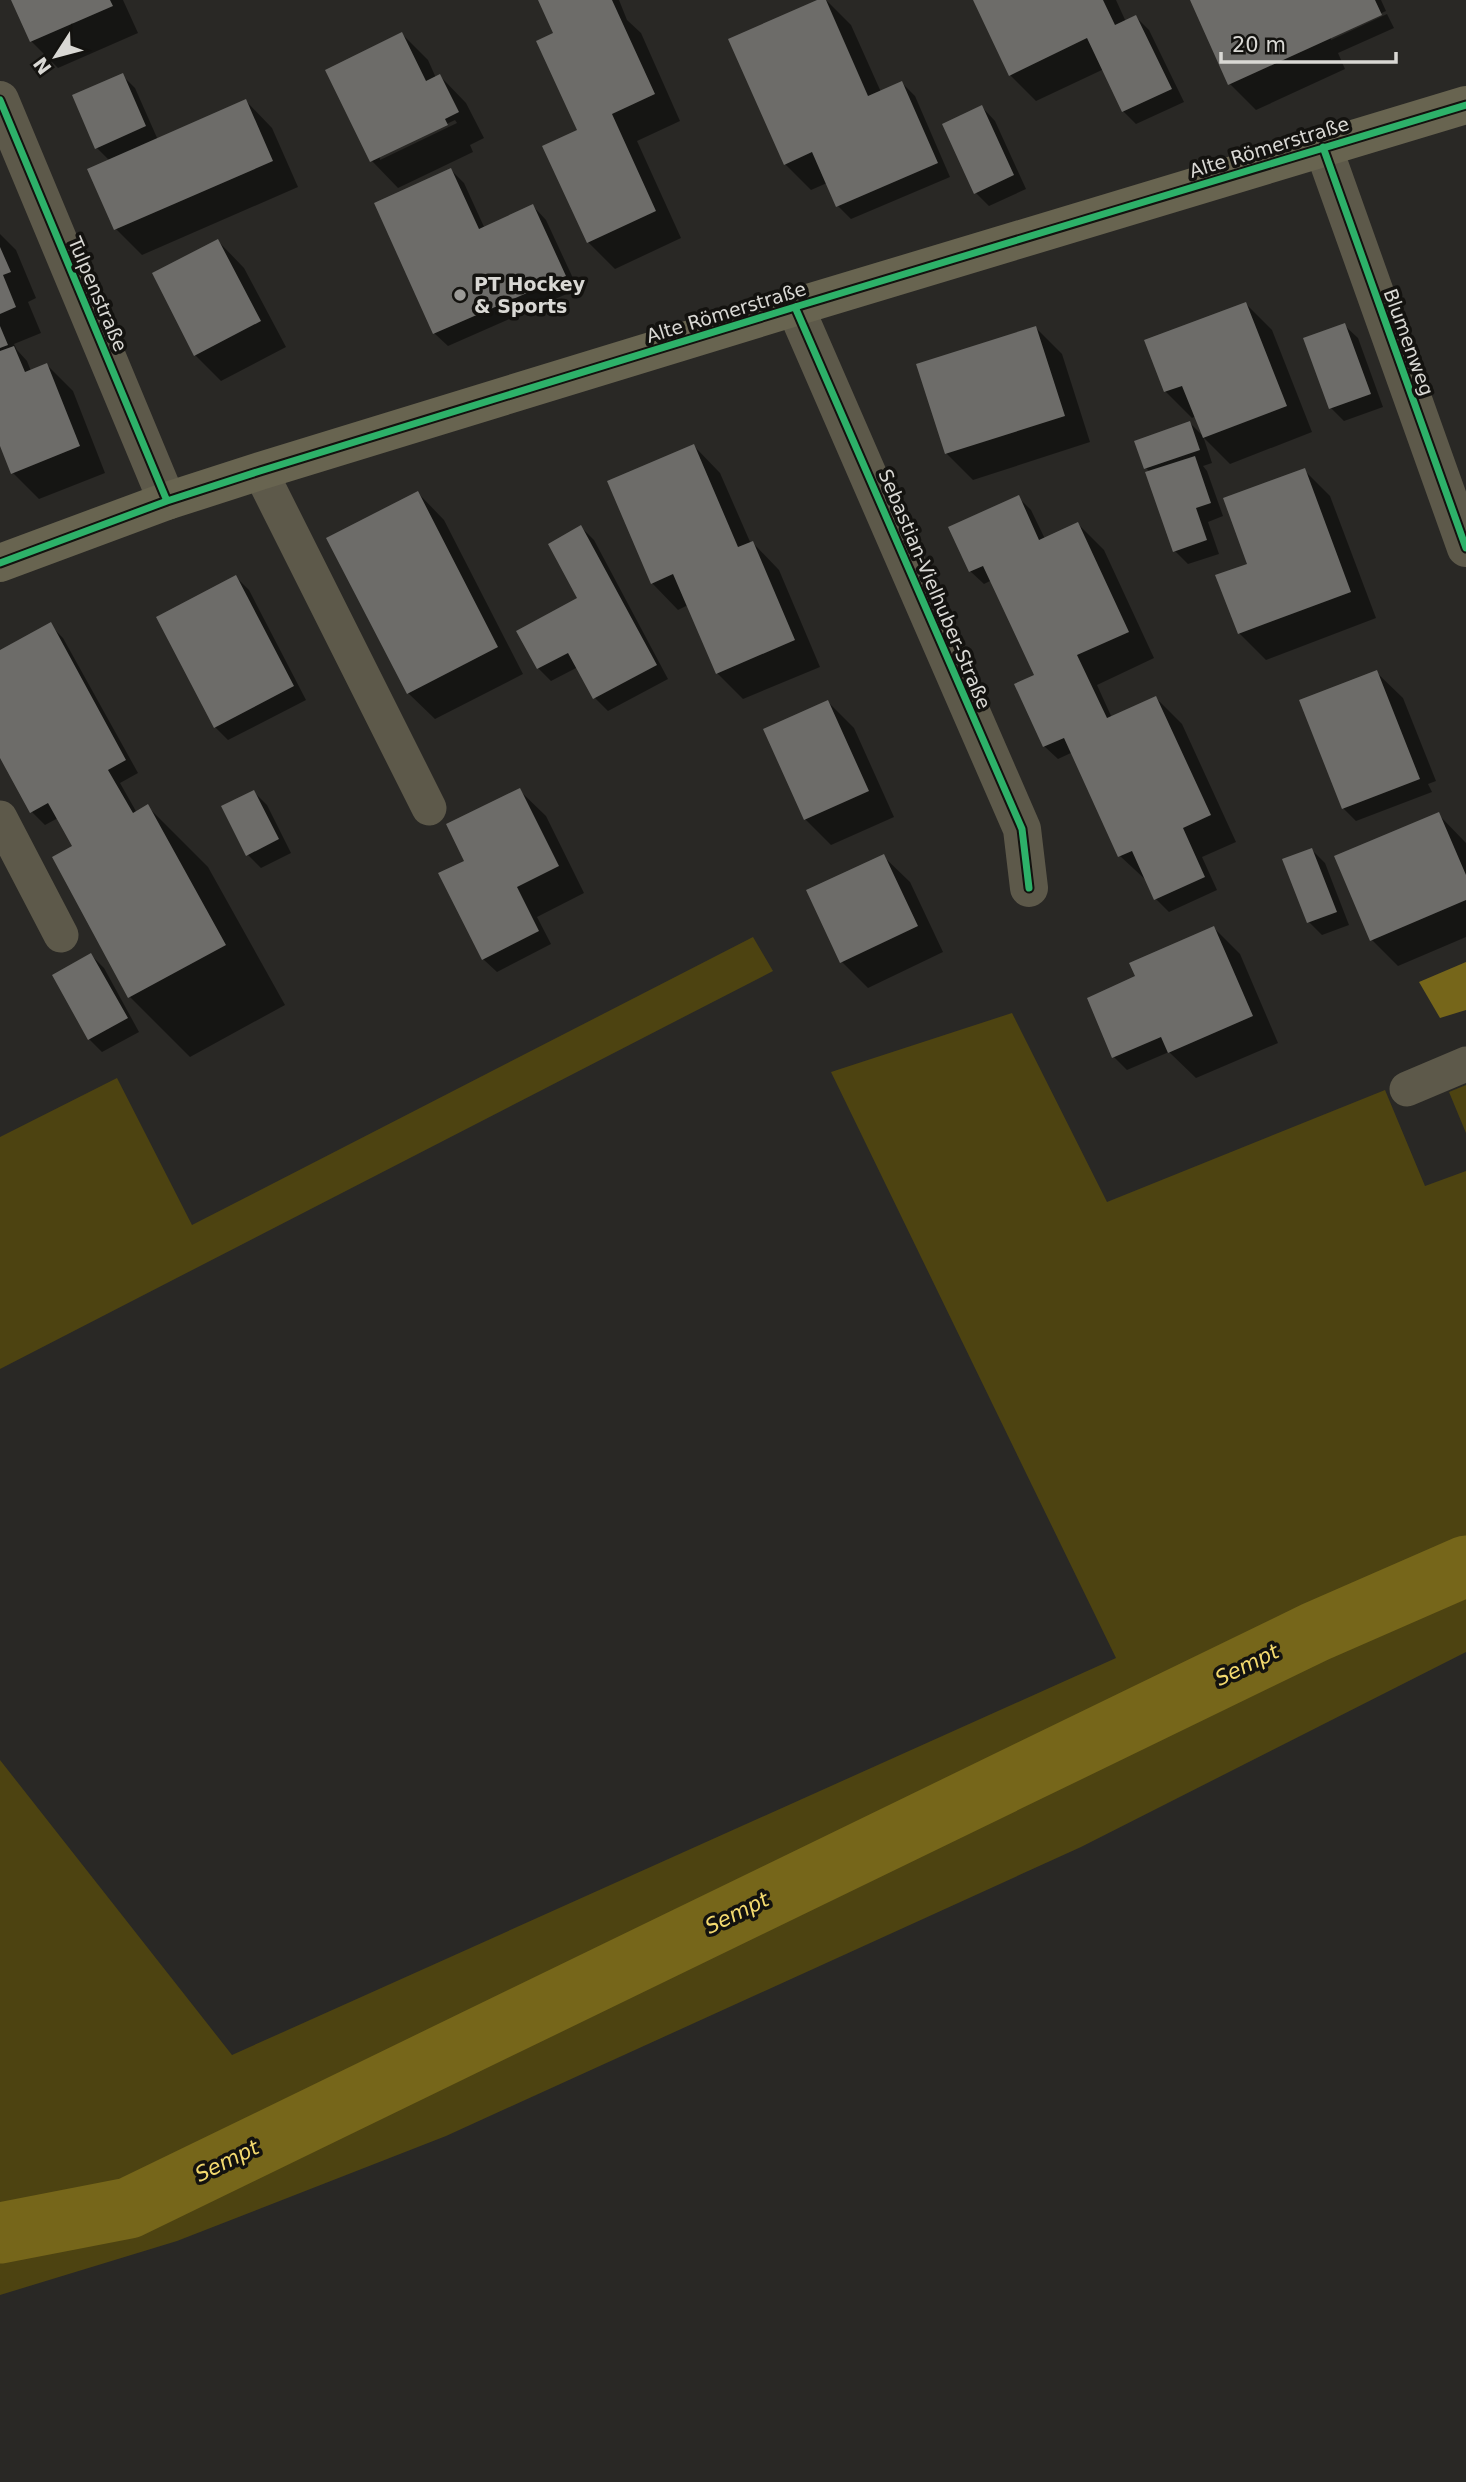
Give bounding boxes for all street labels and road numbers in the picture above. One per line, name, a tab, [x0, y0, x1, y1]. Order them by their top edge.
street label: Alte Römerstraße	[1186, 112, 1352, 182]
street label: Tulpenstraße	[64, 232, 132, 355]
street label: Alte Römerstraße	[643, 277, 809, 347]
street label: Blumenweg	[1380, 286, 1438, 398]
street label: Sebastian-Vielhuber-Straße	[874, 466, 996, 712]

